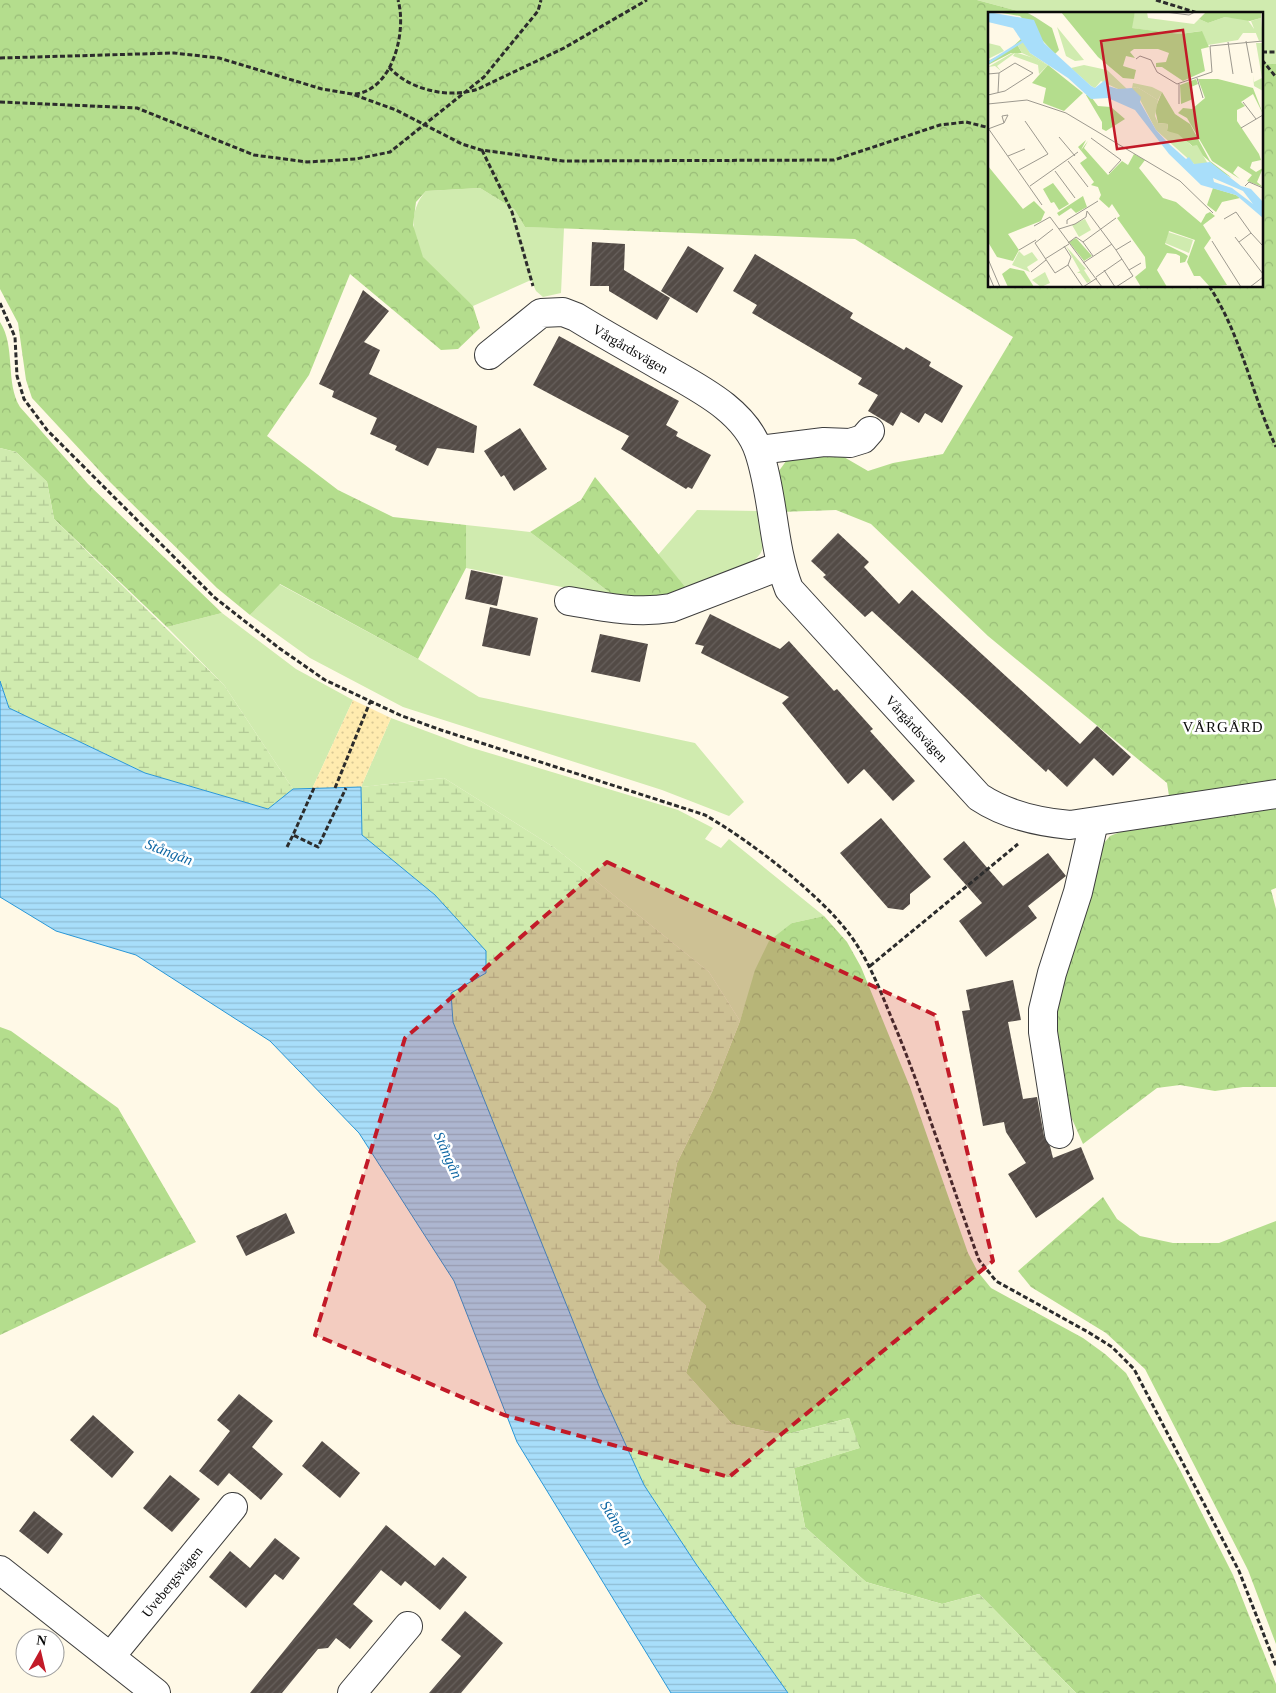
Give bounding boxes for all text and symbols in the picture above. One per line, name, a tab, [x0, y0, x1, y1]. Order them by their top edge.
inset map	[988, 12, 1264, 288]
street label: Vårgårdsvägen	[590, 321, 671, 376]
street label: Vårgårdsvägen	[883, 692, 951, 765]
district label: VÅRGÅRD	[1182, 719, 1264, 735]
water label: Stångån	[143, 836, 195, 868]
water label: Stångån	[431, 1129, 465, 1181]
water label: Stångån	[597, 1498, 637, 1548]
street label: Uvebergsvägen	[138, 1543, 205, 1620]
north arrow	[15, 1628, 65, 1678]
text: N	[36, 1632, 48, 1649]

